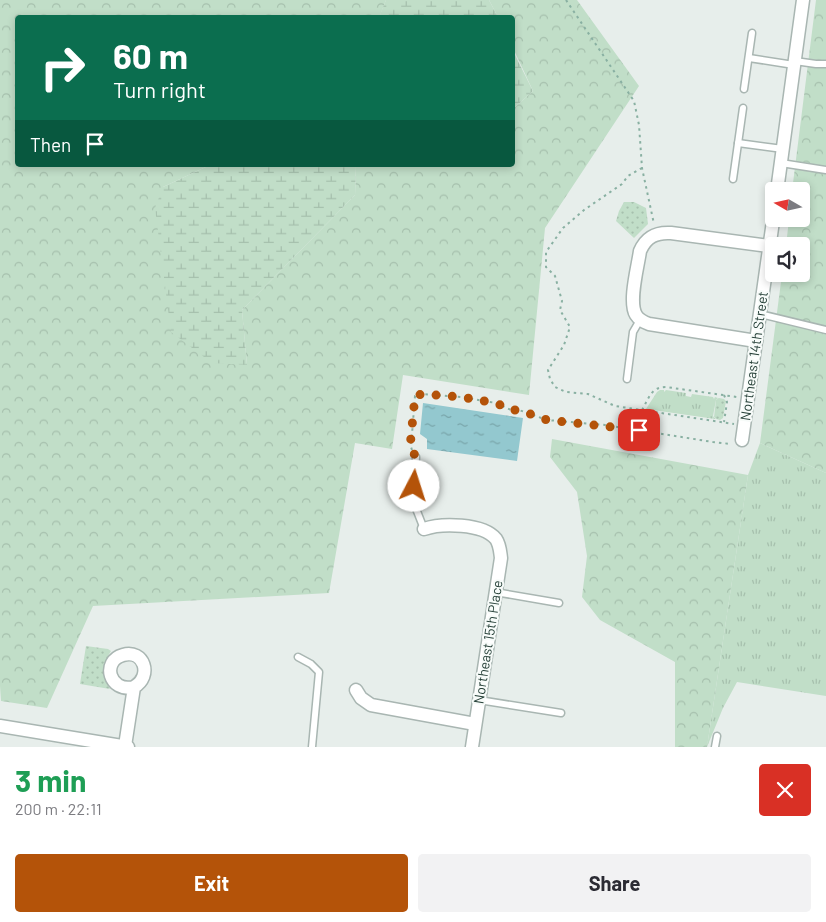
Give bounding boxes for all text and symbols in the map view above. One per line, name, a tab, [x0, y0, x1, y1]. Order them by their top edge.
text: 60 m	[113, 34, 188, 76]
icon: right	[30, 35, 95, 100]
text: Turn right	[113, 76, 206, 102]
icon: arrive	[81, 130, 109, 158]
text: Then	[30, 133, 71, 156]
north arrow	[765, 182, 810, 228]
map controls	[765, 182, 810, 282]
button: sound	[765, 237, 810, 282]
street label: Northeast 14th Street	[736, 290, 771, 422]
pin	[618, 409, 660, 451]
icon: arrive	[625, 416, 653, 444]
position arrow	[387, 459, 439, 511]
street label: Northeast 15th Place	[469, 579, 506, 705]
text: 3 min	[15, 762, 86, 798]
button: close	[759, 764, 811, 816]
text: 200 m · 22:11	[15, 799, 102, 818]
button: Exit	[15, 854, 408, 912]
button: Share	[418, 854, 811, 912]

